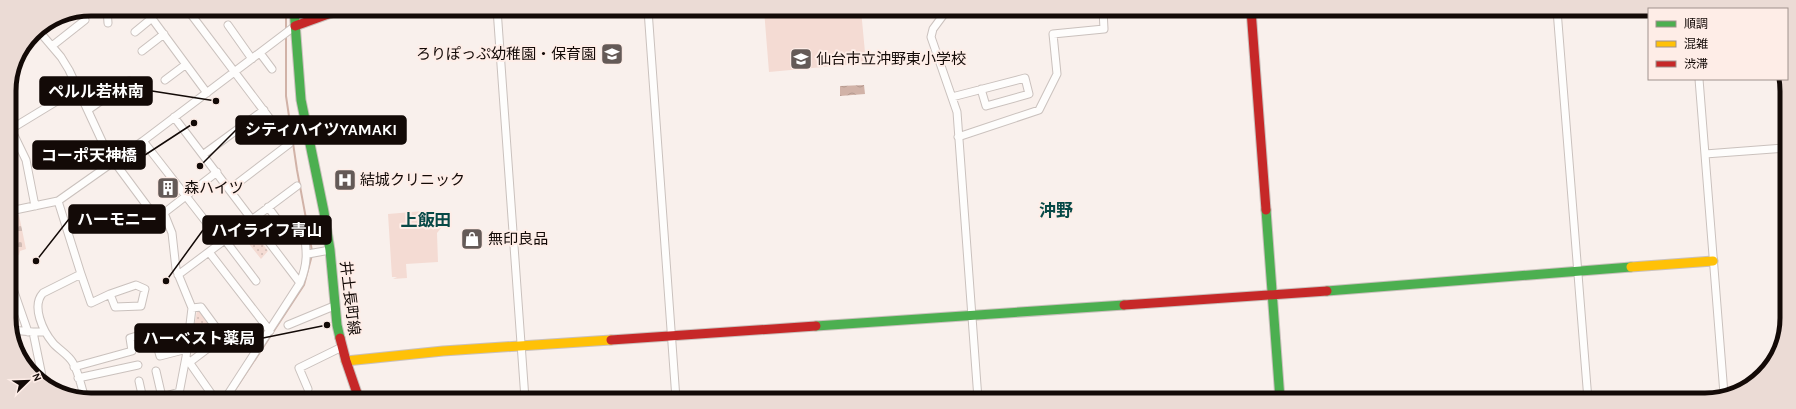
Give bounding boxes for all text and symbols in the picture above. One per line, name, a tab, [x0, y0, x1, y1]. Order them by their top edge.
legend	[1648, 8, 1788, 80]
text: 順調	[1684, 17, 1708, 31]
text: 混雑	[1684, 37, 1708, 51]
school or university icon: ろりぽっぷ幼稚園・保育園	[599, 41, 625, 67]
place label: ろりぽっぷ幼稚園・保育園	[416, 45, 596, 63]
school or university icon: 仙台市立沖野東小学校	[788, 46, 814, 72]
place label: 仙台市立沖野東小学校	[816, 50, 966, 68]
text: 渋滞	[1684, 57, 1708, 71]
callout: ペルル若林南	[40, 77, 152, 105]
text: ペルル若林南	[48, 82, 144, 101]
callout: シティハイツYAMAKI	[236, 116, 406, 144]
text: シティハイツYAMAKI	[245, 120, 397, 139]
callout: コーポ天神橋	[33, 141, 145, 169]
text: コーポ天神橋	[41, 146, 137, 165]
hospital icon: 結城クリニック	[332, 167, 358, 193]
place label: 結城クリニック	[360, 171, 465, 189]
building icon: 森ハイツ	[155, 175, 181, 201]
place label: 森ハイツ	[184, 179, 244, 197]
district label: 沖野	[1039, 200, 1073, 220]
callout: ハーモニー	[69, 205, 165, 233]
text: ハーモニー	[77, 210, 157, 229]
district label: 上飯田	[401, 210, 452, 230]
callout: ハイライフ青山	[203, 216, 331, 244]
text: ハイライフ青山	[211, 221, 323, 240]
shop icon: 無印良品	[459, 226, 485, 252]
place label: 無印良品	[488, 230, 548, 248]
street label: 井土長町線	[336, 260, 364, 336]
callout: ハーベスト薬局	[135, 324, 263, 352]
text: ハーベスト薬局	[143, 329, 255, 348]
north arrow	[8, 361, 48, 401]
text: N	[29, 371, 44, 383]

